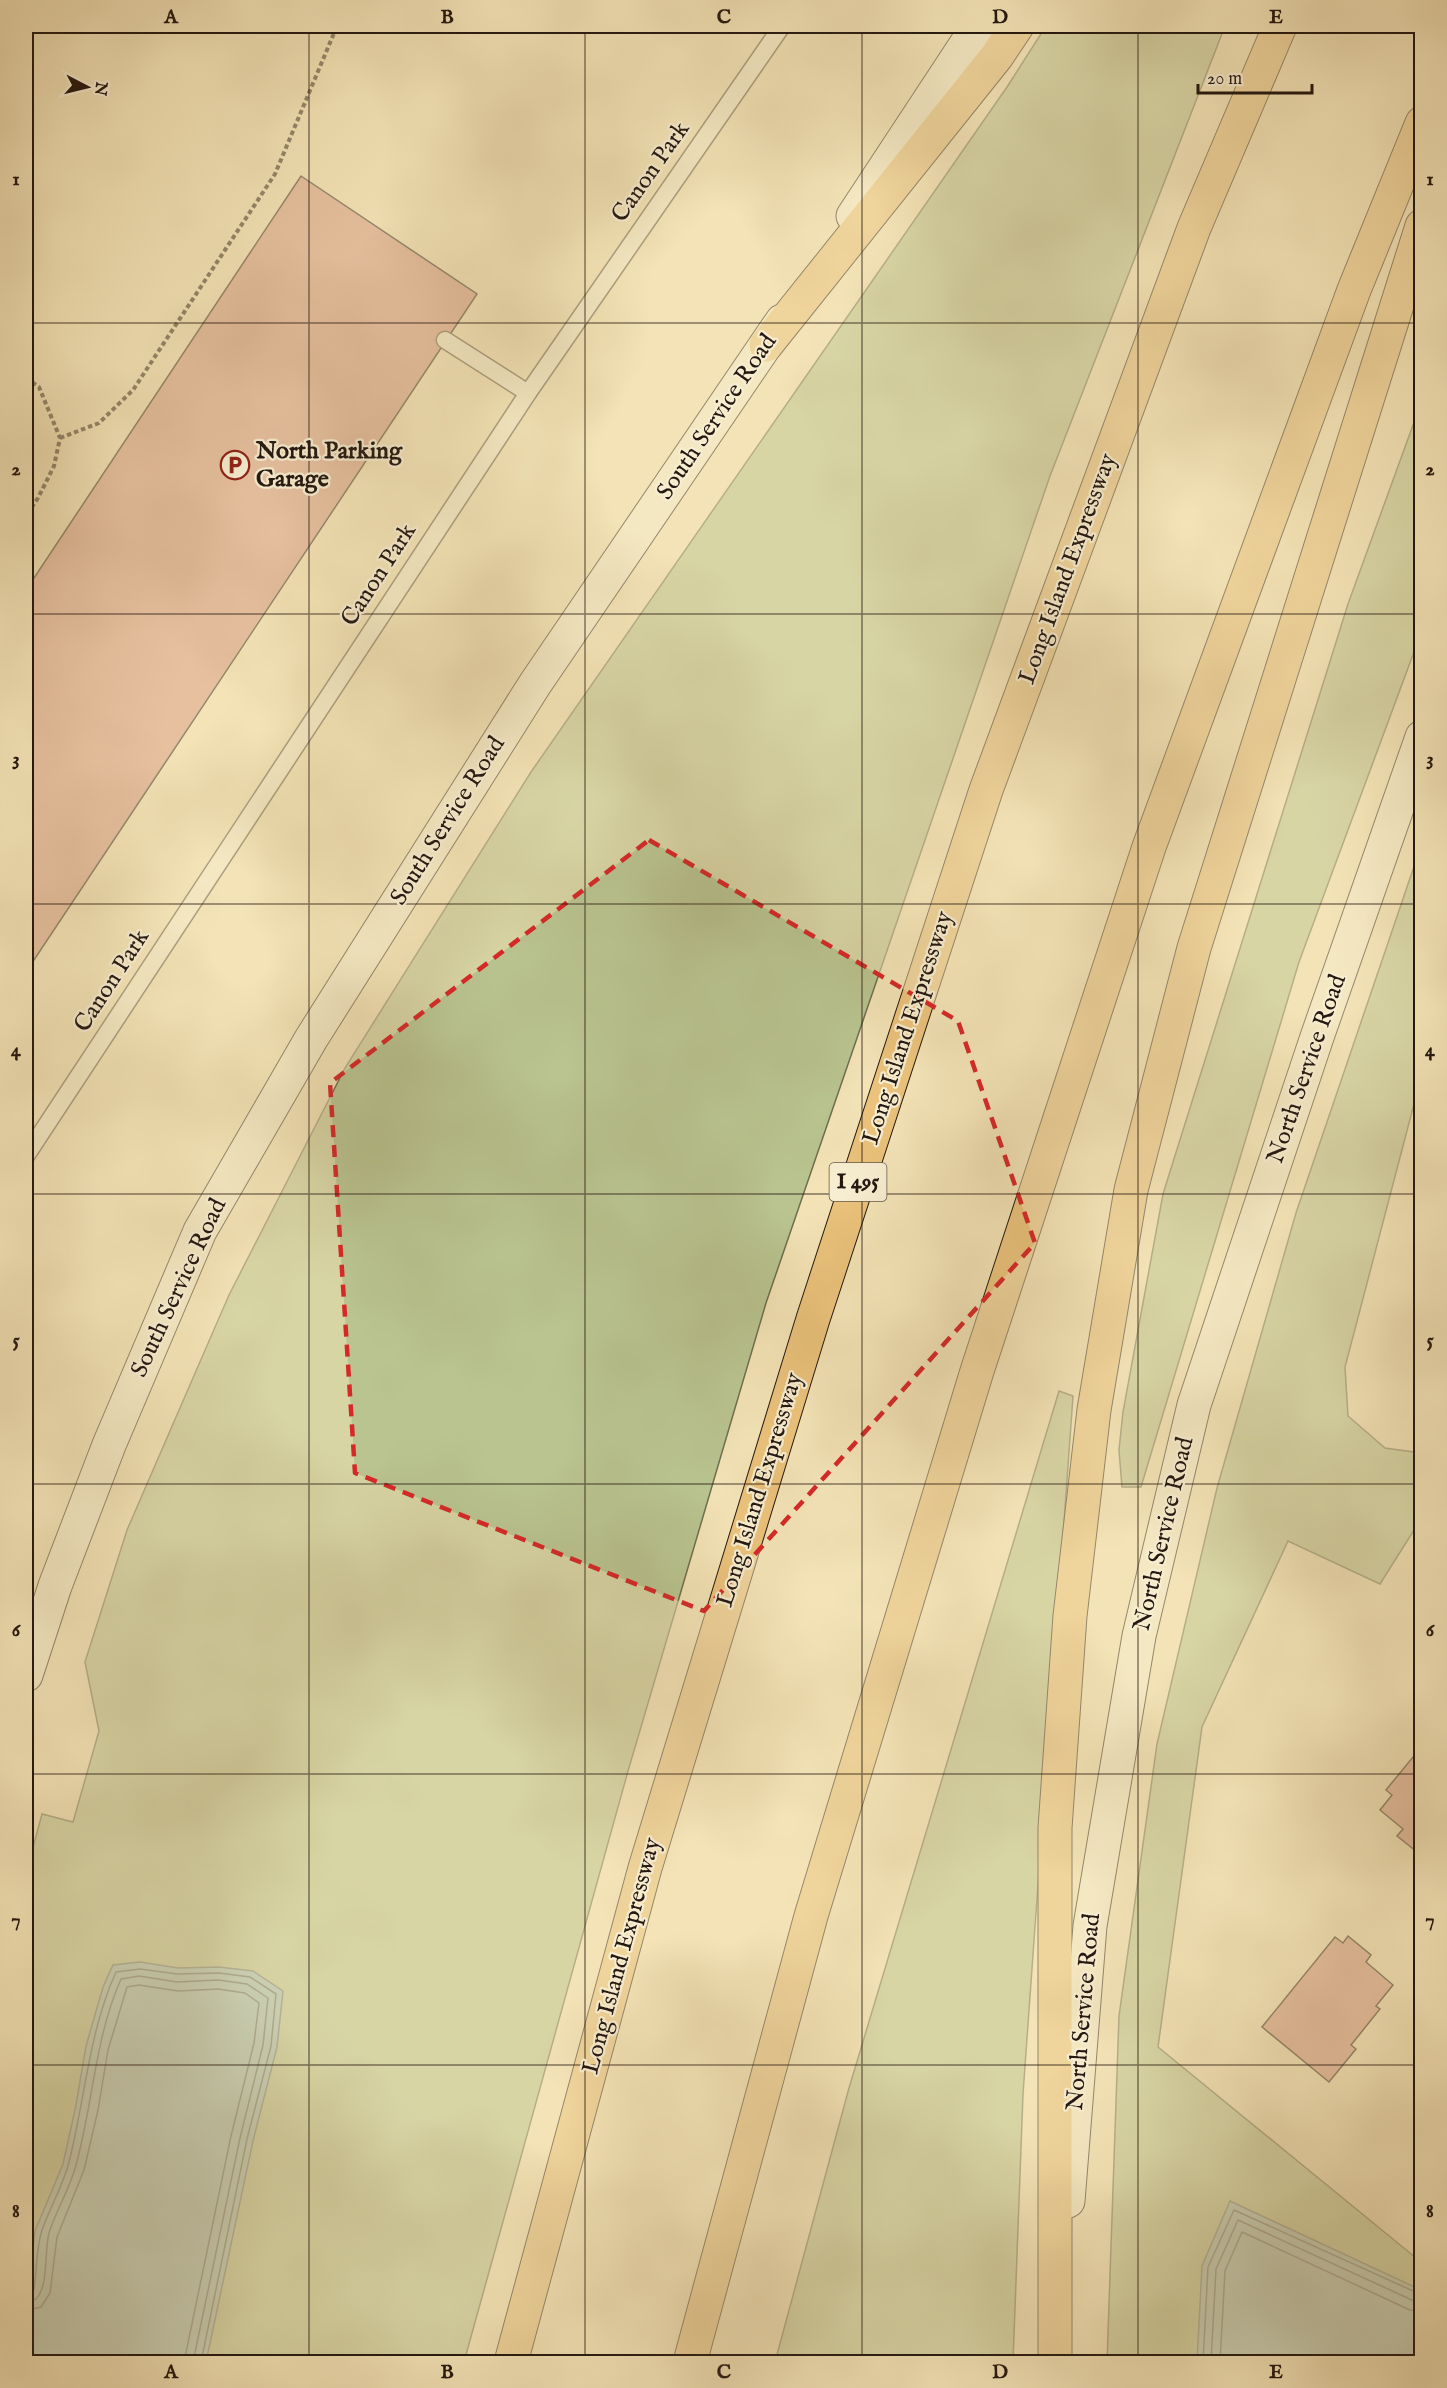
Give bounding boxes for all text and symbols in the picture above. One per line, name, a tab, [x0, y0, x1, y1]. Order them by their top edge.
text: A	[163, 5, 179, 30]
text: B	[440, 5, 454, 30]
text: C	[717, 5, 731, 30]
text: D	[992, 5, 1008, 30]
text: E	[1269, 5, 1283, 30]
north arrow	[57, 57, 117, 117]
scale bar	[1198, 57, 1312, 95]
text: 20 m	[1207, 68, 1242, 91]
text: N	[89, 80, 111, 97]
street label: Canon Park	[605, 115, 697, 229]
text: 1	[12, 167, 20, 192]
text: 1	[1426, 167, 1434, 192]
street label: South Service Road	[650, 328, 784, 506]
place label: North Parking Garage	[255, 436, 403, 495]
parking icon: North Parking Garage	[219, 449, 251, 481]
street label: Long Island Expressway	[1012, 449, 1124, 689]
text: 2	[11, 457, 21, 482]
text: 2	[1425, 457, 1435, 482]
street label: Canon Park	[334, 517, 424, 632]
street label: South Service Road	[384, 730, 513, 911]
text: 3	[12, 747, 20, 772]
text: 3	[1426, 747, 1434, 772]
street label: Long Island Expressway	[856, 907, 960, 1149]
street label: Canon Park	[67, 923, 157, 1038]
street label: North Service Road	[1260, 970, 1354, 1168]
text: 4	[11, 1038, 22, 1063]
text: 4	[1425, 1038, 1436, 1063]
road number: I 495	[830, 1163, 886, 1201]
street label: South Service Road	[124, 1193, 234, 1382]
text: 5	[12, 1328, 20, 1353]
text: 5	[1426, 1328, 1434, 1353]
street label: Long Island Expressway	[710, 1369, 810, 1611]
street label: North Service Road	[1127, 1434, 1201, 1634]
text: 6	[12, 1618, 22, 1643]
text: 6	[1426, 1618, 1436, 1643]
street label: Long Island Expressway	[576, 1834, 669, 2078]
text: 7	[11, 1908, 21, 1933]
text: 7	[1425, 1908, 1435, 1933]
street label: North Service Road	[1060, 1912, 1108, 2112]
text: 8	[12, 2199, 20, 2224]
text: 8	[1426, 2199, 1434, 2224]
text: A	[163, 2360, 179, 2385]
text: B	[440, 2360, 454, 2385]
text: C	[717, 2360, 731, 2385]
text: D	[992, 2360, 1008, 2385]
text: E	[1269, 2360, 1283, 2385]

